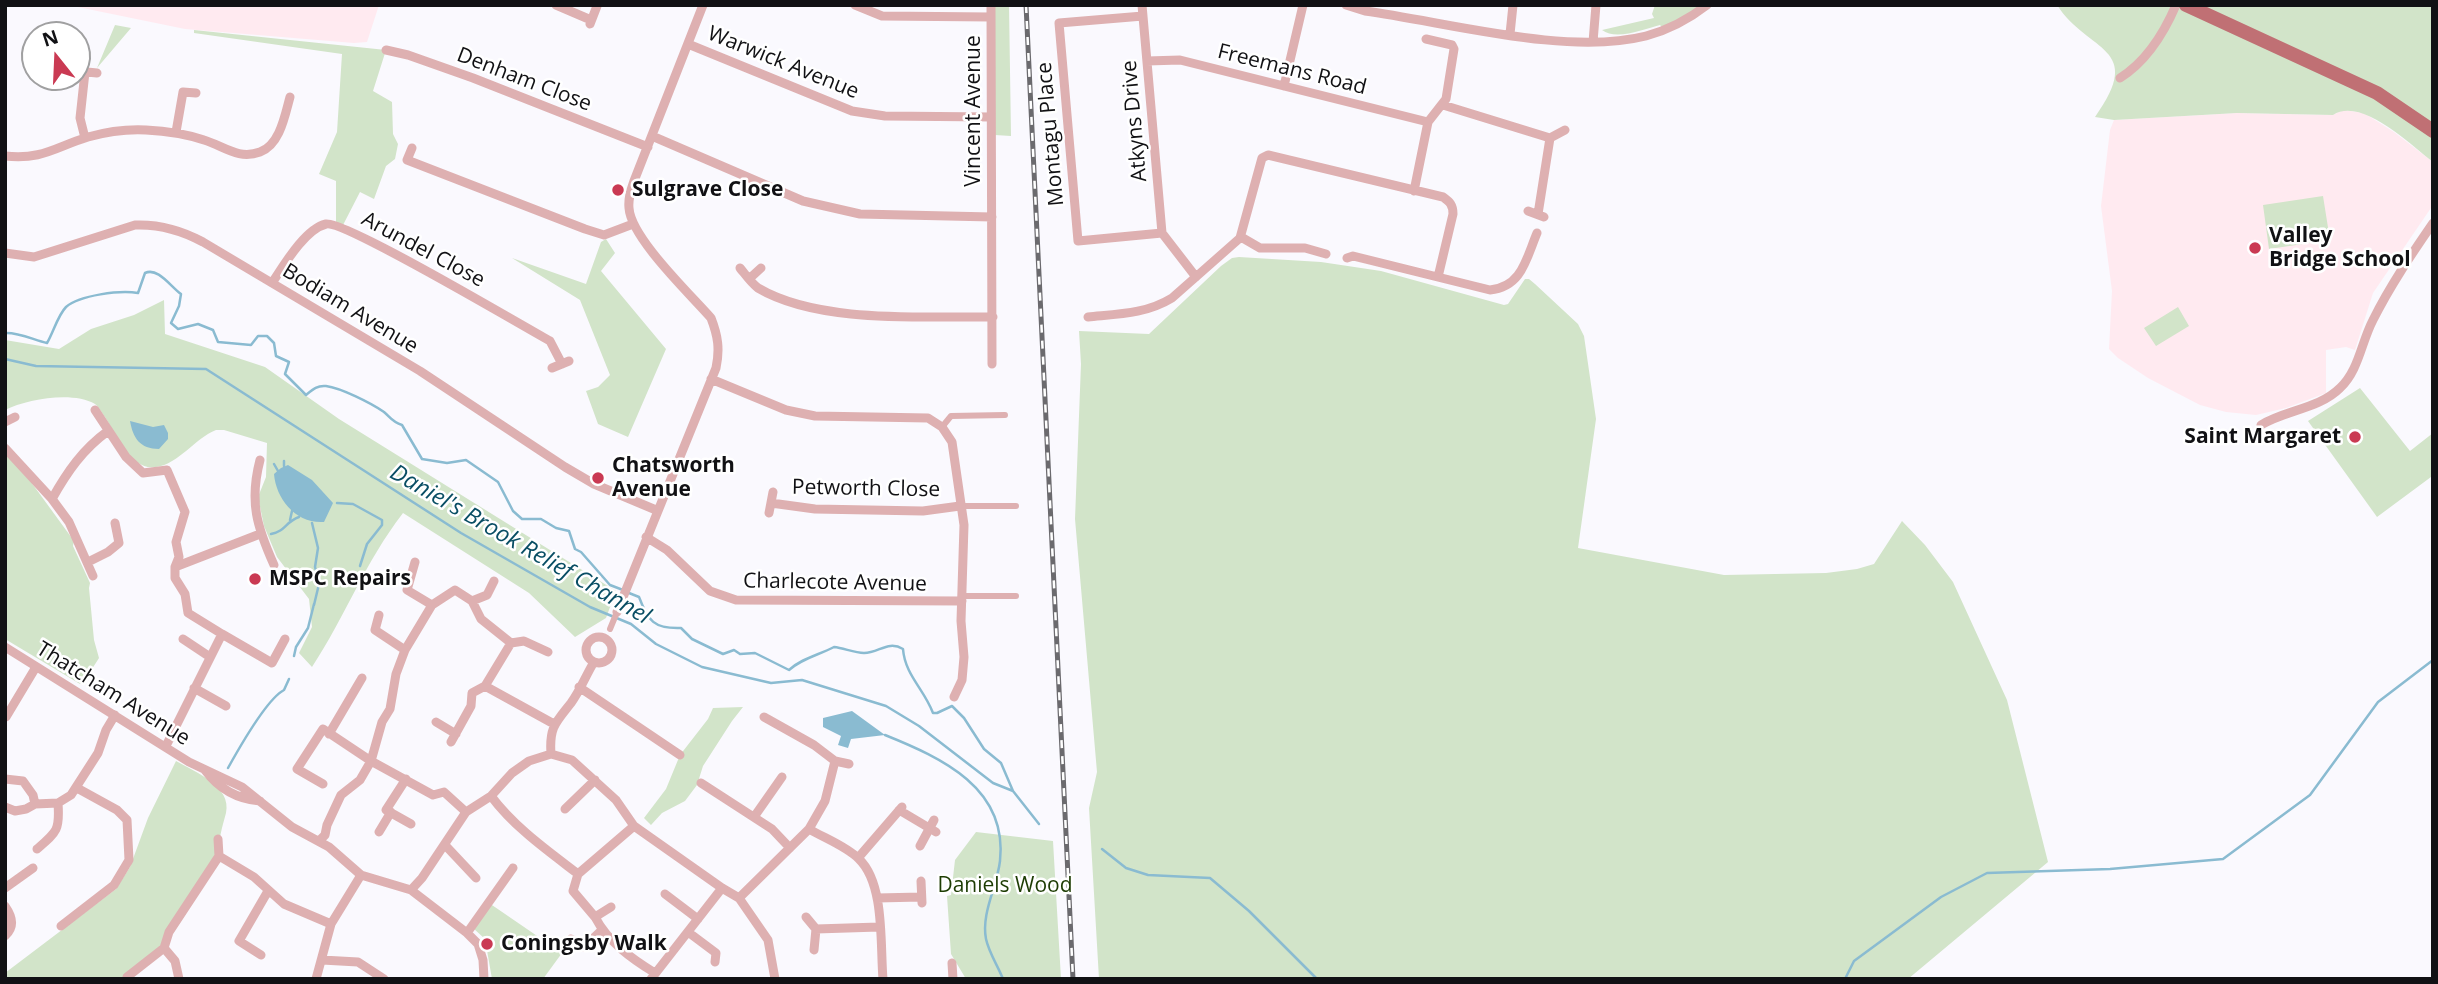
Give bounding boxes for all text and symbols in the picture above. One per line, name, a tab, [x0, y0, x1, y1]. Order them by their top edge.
north arrow	[21, 21, 91, 91]
street label: Warwick Avenue	[704, 21, 862, 105]
text: N	[39, 23, 61, 53]
street label: Vincent Avenue	[961, 35, 987, 187]
street label: Freemans Road	[1215, 39, 1369, 101]
street label: Denham Close	[453, 43, 595, 117]
street label: Atkyns Drive	[1117, 59, 1153, 183]
street label: Montagu Place	[1032, 61, 1070, 207]
place label: Sulgrave Close	[632, 177, 783, 203]
marker: Sulgrave Close	[610, 182, 626, 198]
street label: Arundel Close	[357, 207, 489, 293]
place label: Valley Bridge School	[2269, 223, 2411, 273]
marker: Valley Bridge School	[2247, 240, 2263, 256]
street label: Bodiam Avenue	[277, 259, 423, 359]
place label: Saint Margaret	[2184, 424, 2341, 450]
marker: Saint Margaret	[2347, 429, 2363, 445]
place label: Chatsworth Avenue	[612, 453, 735, 503]
water label: Daniel's Brook Relief Channel	[385, 459, 655, 631]
marker: Chatsworth Avenue	[590, 470, 606, 486]
street label: Petworth Close	[792, 475, 940, 503]
place label: MSPC Repairs	[269, 566, 411, 592]
street label: Charlecote Avenue	[743, 569, 927, 597]
marker: MSPC Repairs	[247, 571, 263, 587]
street label: Thatcham Avenue	[32, 637, 194, 751]
park label: Daniels Wood	[937, 873, 1073, 899]
place label: Coningsby Walk	[501, 931, 667, 957]
marker: Coningsby Walk	[479, 936, 495, 952]

